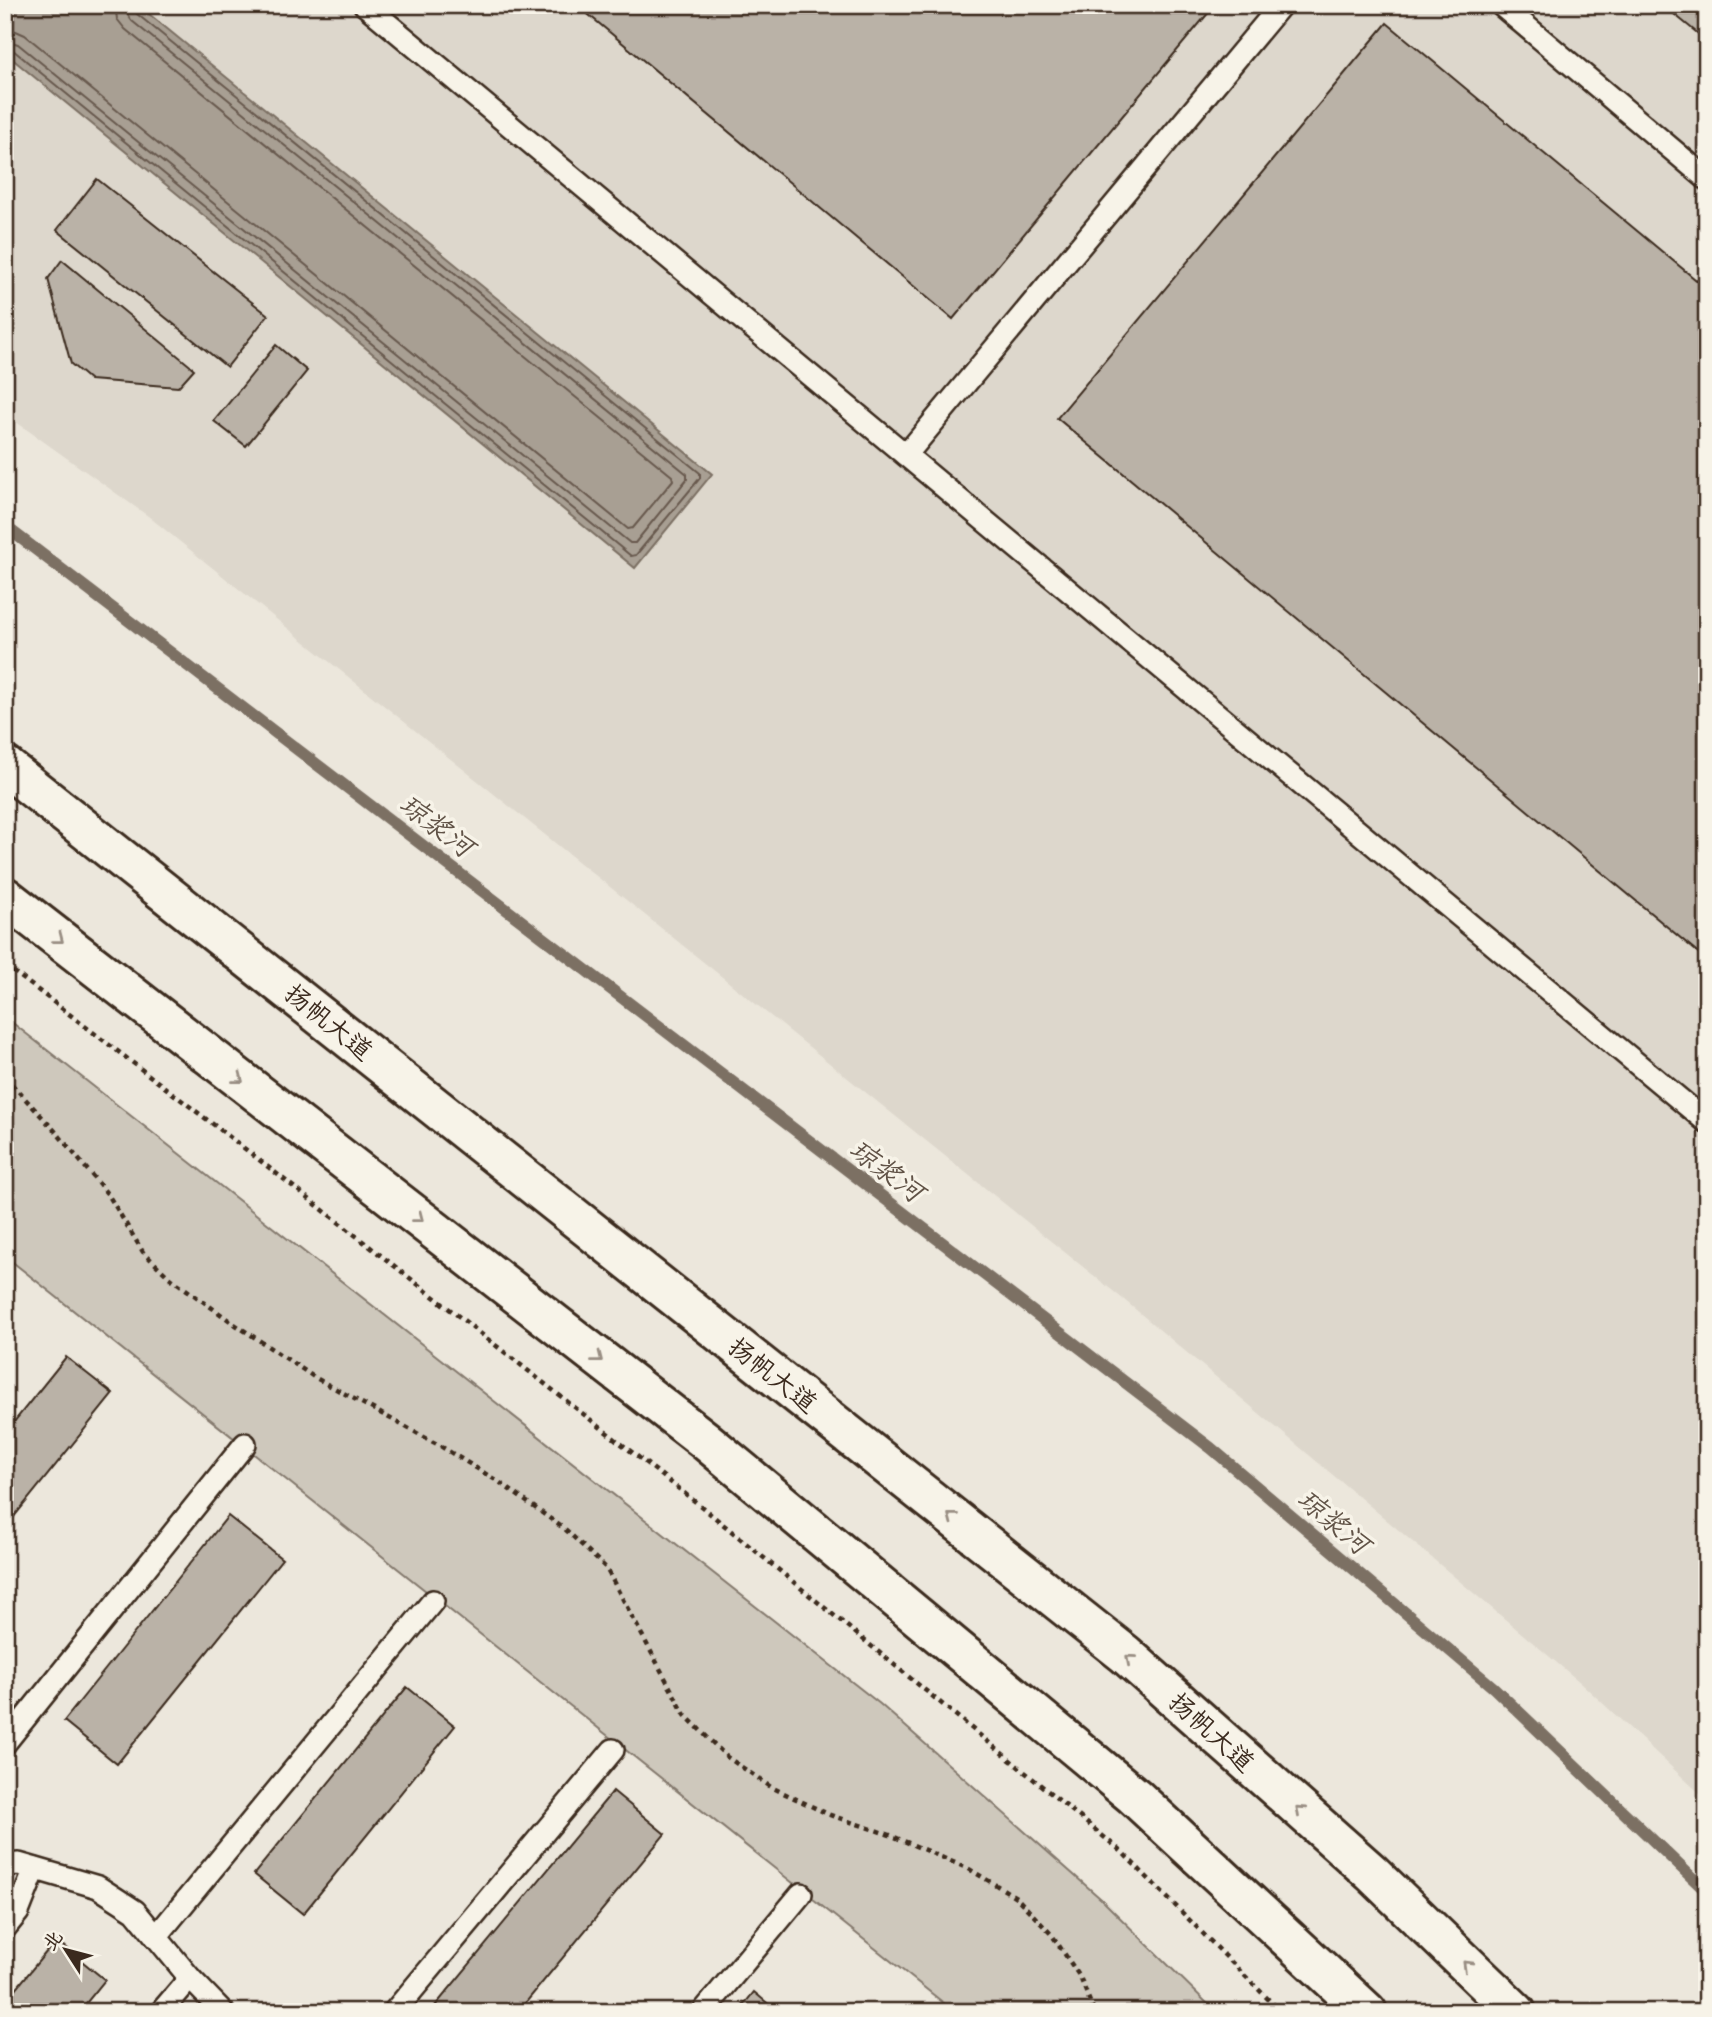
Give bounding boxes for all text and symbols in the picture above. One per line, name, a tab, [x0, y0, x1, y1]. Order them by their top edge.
water label: 琼浆河	[391, 789, 482, 869]
one-way arrow	[51, 931, 64, 944]
street label: 扬帆大道	[276, 980, 377, 1070]
one-way arrow	[231, 1070, 244, 1083]
water label: 琼浆河	[841, 1134, 932, 1214]
one-way arrow	[411, 1210, 423, 1223]
street label: 扬帆大道	[720, 1334, 821, 1423]
one-way arrow	[591, 1349, 603, 1362]
water label: 琼浆河	[1288, 1484, 1378, 1567]
one-way arrow	[947, 1513, 960, 1525]
one-way arrow	[1125, 1655, 1138, 1667]
street label: 扬帆大道	[1160, 1688, 1259, 1782]
one-way arrow	[1295, 1806, 1308, 1818]
north arrow	[32, 1916, 102, 1986]
text: 北	[40, 1928, 70, 1957]
one-way arrow	[1462, 1960, 1475, 1973]

